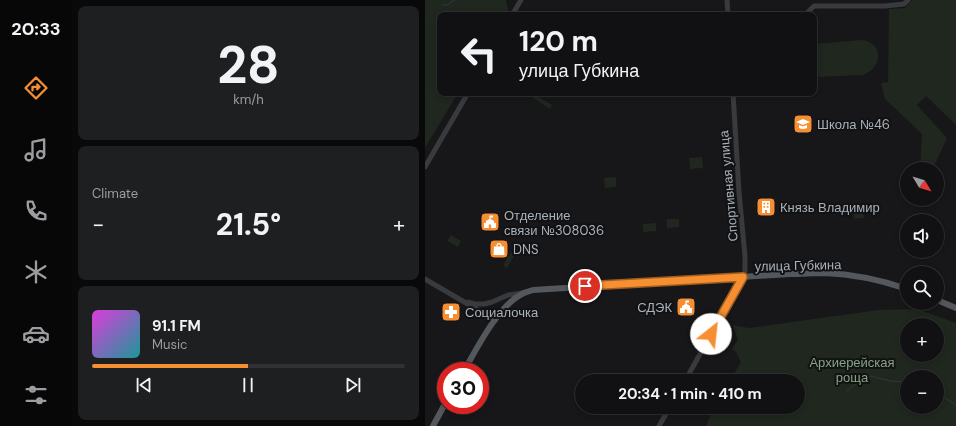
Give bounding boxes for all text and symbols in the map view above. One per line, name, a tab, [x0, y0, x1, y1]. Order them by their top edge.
text: 20:33	[11, 17, 61, 41]
text: 120 m	[519, 23, 598, 60]
icon: left	[453, 28, 505, 80]
text: 28	[217, 31, 280, 99]
text: улица Губкина	[519, 59, 639, 83]
icon: directions	[22, 74, 50, 102]
text: km/h	[233, 91, 264, 108]
school or university icon: Школа №46	[792, 113, 814, 135]
place label: Школа №46	[817, 116, 890, 133]
street label: Спортивная улица	[715, 129, 742, 242]
icon: music	[22, 136, 50, 164]
north arrow	[900, 162, 944, 206]
map controls	[900, 162, 944, 414]
text: Climate	[92, 185, 138, 202]
building icon: Князь Владимир	[755, 196, 777, 218]
icon: phone	[22, 197, 50, 225]
place label: Князь Владимир	[780, 199, 880, 216]
text: 21.5°	[216, 205, 281, 244]
place label: Отделение связи №308036	[504, 207, 604, 239]
text: −	[92, 210, 104, 239]
text: +	[393, 210, 405, 239]
public building icon: Отделение связи №308036	[479, 211, 501, 233]
button: sound	[900, 214, 944, 258]
shop icon: DNS	[488, 238, 510, 260]
place label: DNS	[513, 241, 538, 258]
street label: улица Губкина	[754, 256, 842, 275]
icon: climate	[22, 258, 50, 286]
button: search	[900, 266, 944, 310]
pin	[568, 269, 602, 303]
icon: arrive	[574, 275, 596, 297]
public building icon: СДЭК	[675, 296, 697, 318]
place label: СДЭК	[637, 299, 672, 316]
pharmacy icon: Социалочка	[440, 301, 462, 323]
place label: Социалочка	[465, 304, 539, 321]
position arrow	[690, 313, 732, 355]
text: 91.1 FM	[152, 316, 201, 336]
button: +	[900, 318, 944, 362]
icon: car	[22, 320, 50, 348]
text: Music	[152, 336, 187, 353]
park label: Архиерейская роща	[809, 354, 895, 386]
speed limit sign: 30	[437, 362, 489, 414]
button: −	[900, 370, 944, 414]
icon: previous	[133, 374, 155, 396]
icon: pause	[237, 374, 259, 396]
icon: next	[342, 374, 364, 396]
icon: filters	[22, 381, 50, 409]
text: 20:34 · 1 min · 410 m	[618, 384, 762, 404]

